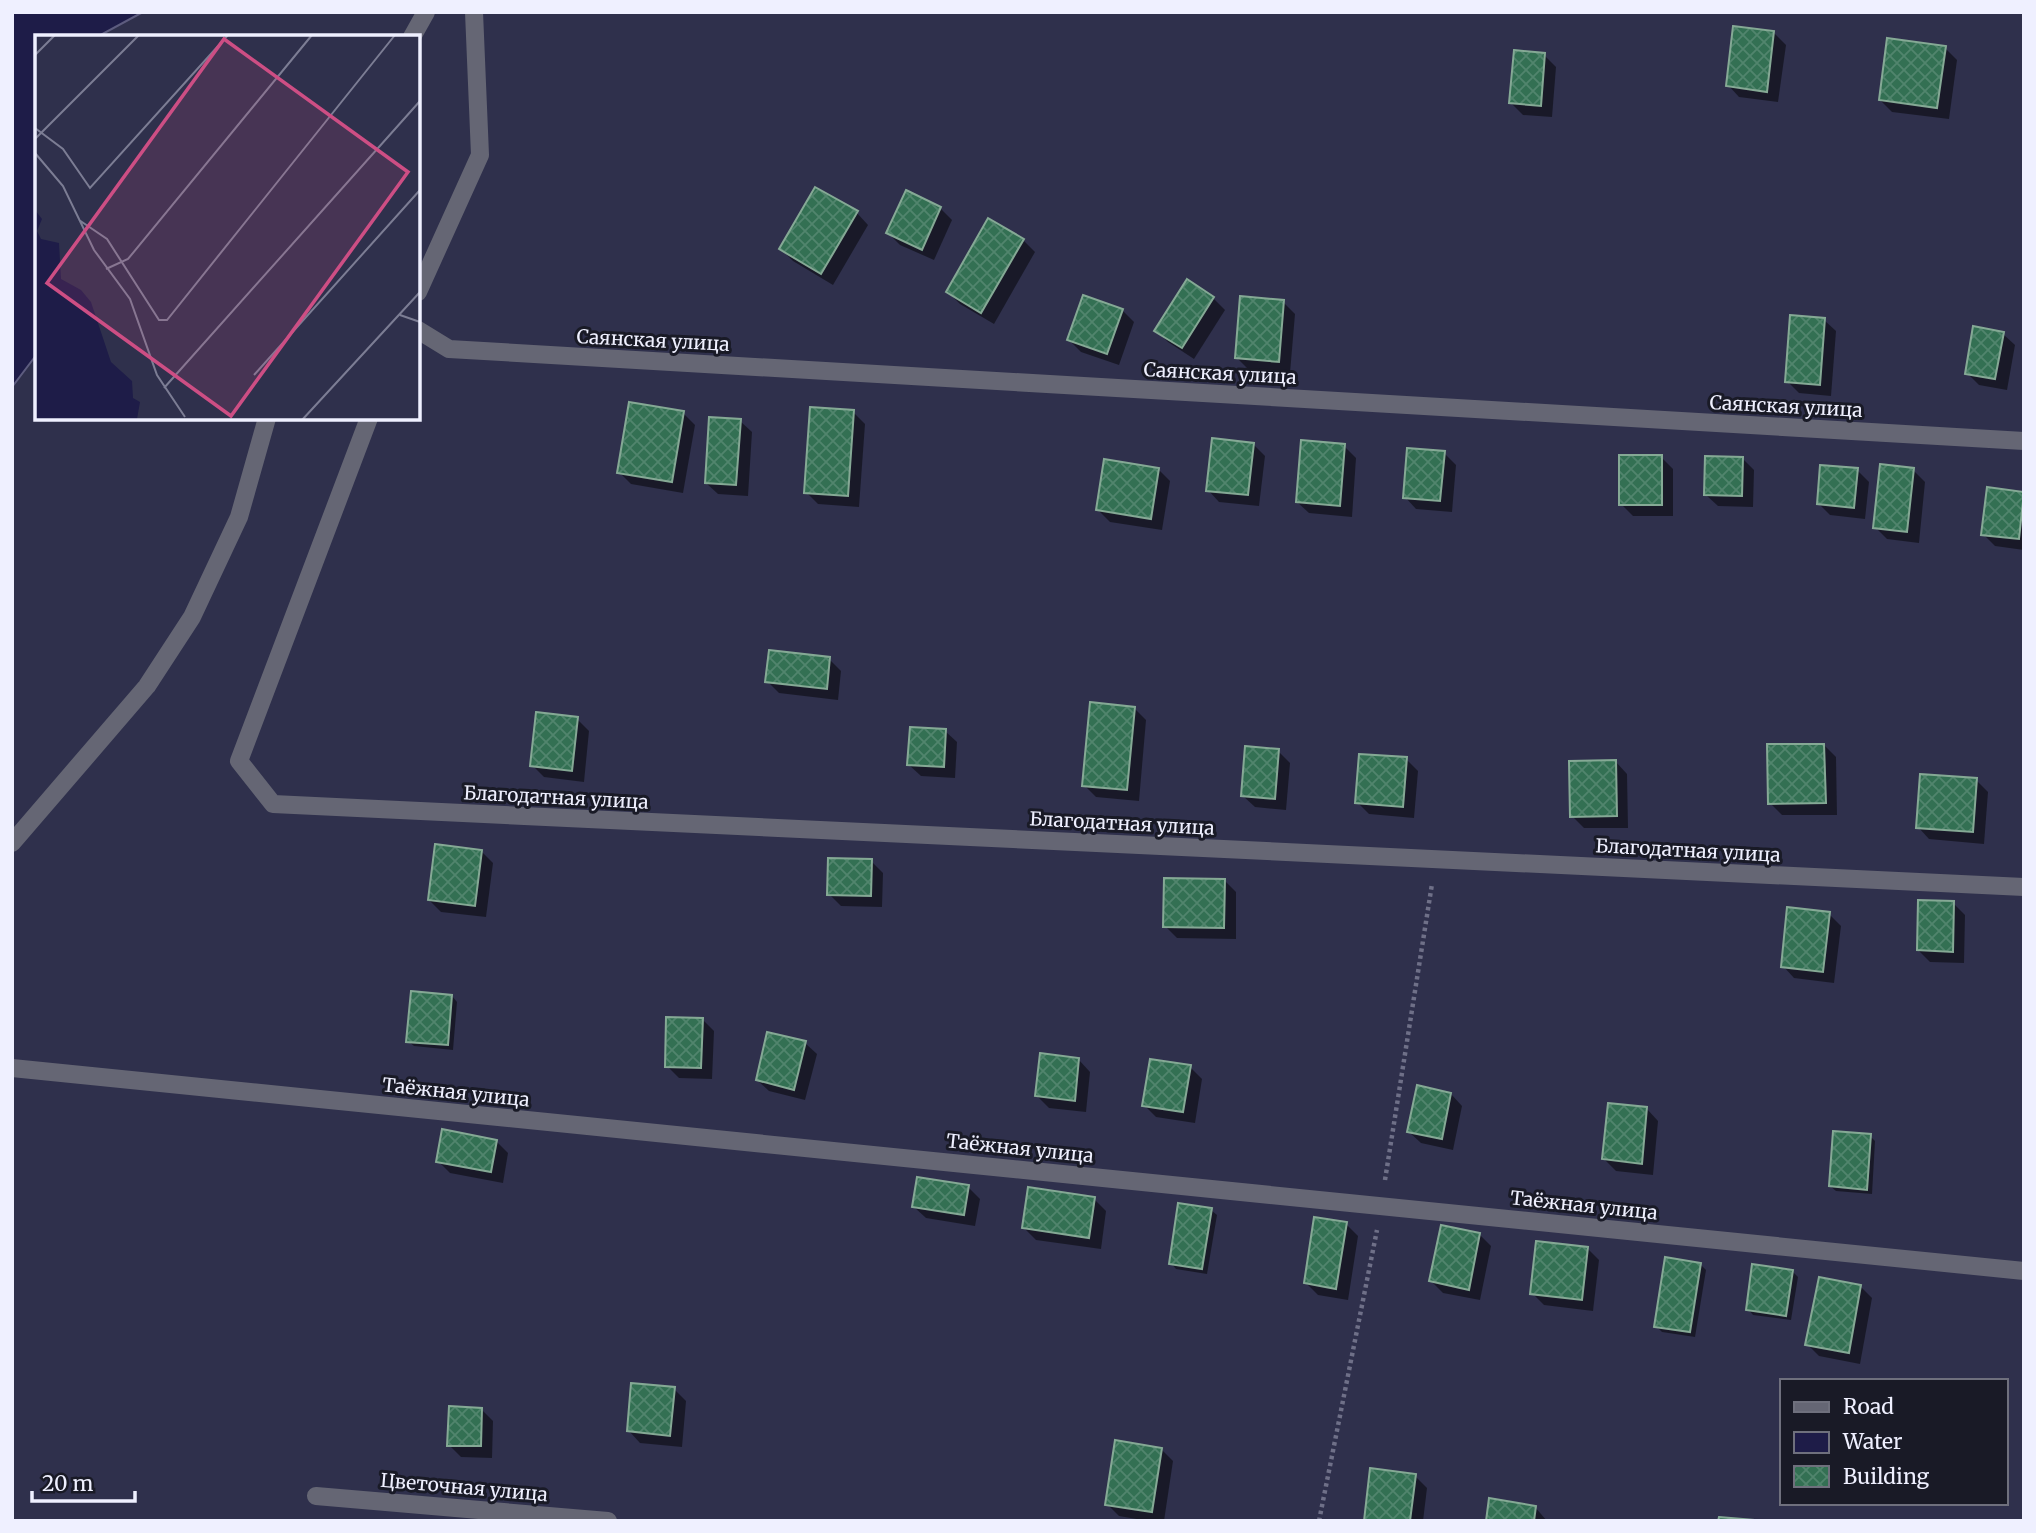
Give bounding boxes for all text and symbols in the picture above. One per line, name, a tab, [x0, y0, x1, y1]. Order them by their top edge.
inset map	[35, 35, 420, 420]
street label: Саянская улица	[576, 324, 730, 356]
street label: Саянская улица	[1143, 357, 1297, 389]
street label: Саянская улица	[1709, 390, 1863, 422]
street label: Благодатная улица	[463, 780, 649, 814]
street label: Благодатная улица	[1029, 806, 1215, 840]
street label: Благодатная улица	[1595, 833, 1781, 867]
street label: Таёжная улица	[381, 1072, 531, 1112]
street label: Таёжная улица	[945, 1128, 1095, 1168]
street label: Таёжная улица	[1509, 1185, 1659, 1225]
legend	[1780, 1379, 2008, 1505]
text: Road	[1843, 1393, 1894, 1420]
text: Water	[1842, 1428, 1902, 1455]
scale bar	[32, 1460, 135, 1504]
text: Building	[1843, 1463, 1930, 1490]
street label: Цветочная улица	[379, 1468, 549, 1506]
text: 20 m	[42, 1470, 94, 1497]

